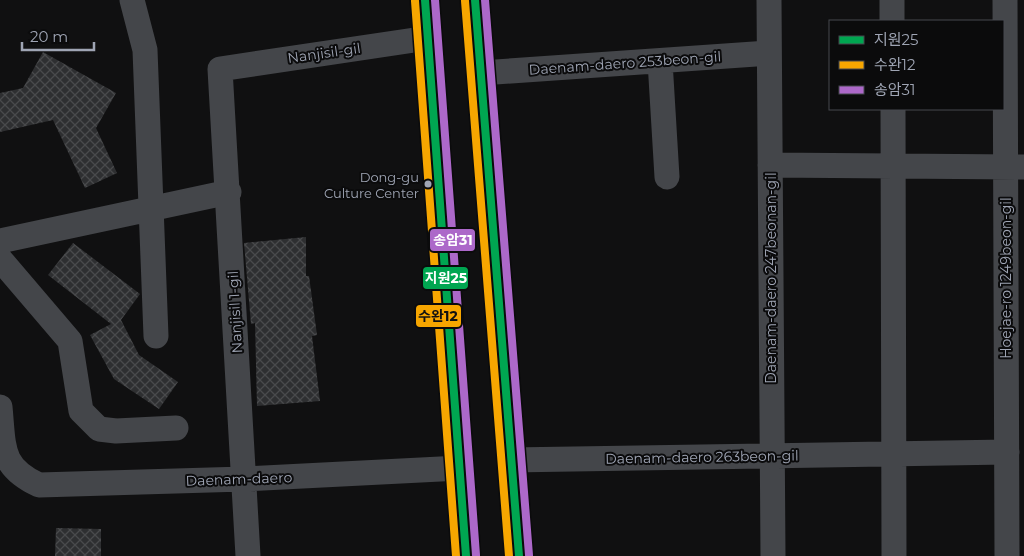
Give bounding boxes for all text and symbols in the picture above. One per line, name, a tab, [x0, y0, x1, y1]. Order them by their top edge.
scale bar	[22, 20, 95, 52]
legend	[829, 20, 1004, 110]
text: 20 m	[30, 27, 68, 46]
text: 지원25	[874, 30, 919, 49]
street label: Nanjisil-gil	[286, 39, 362, 67]
street label: Daenam-daero 253beon-gil	[528, 47, 722, 79]
text: 수완12	[874, 55, 916, 74]
text: 송암31	[874, 80, 915, 99]
place label: Dong-gu Culture Center	[324, 169, 419, 201]
street label: Daenam-daero 247beonan-gil	[762, 172, 780, 384]
marker: Dong-gu Culture Center	[423, 179, 433, 189]
street label: Hoejae-ro 1249beon-gil	[997, 197, 1015, 359]
line badge: 송암31	[429, 228, 476, 252]
text: 송암31	[433, 231, 473, 249]
line badge: 지원25	[422, 266, 469, 290]
text: 지원25	[425, 269, 467, 287]
street label: Nanjisil 1-gil	[224, 270, 246, 354]
line badge: 수완12	[415, 304, 462, 328]
text: 수완12	[418, 307, 458, 325]
street label: Daenam-daero 263beon-gil	[605, 446, 799, 468]
street label: Daenam-daero	[185, 468, 293, 490]

